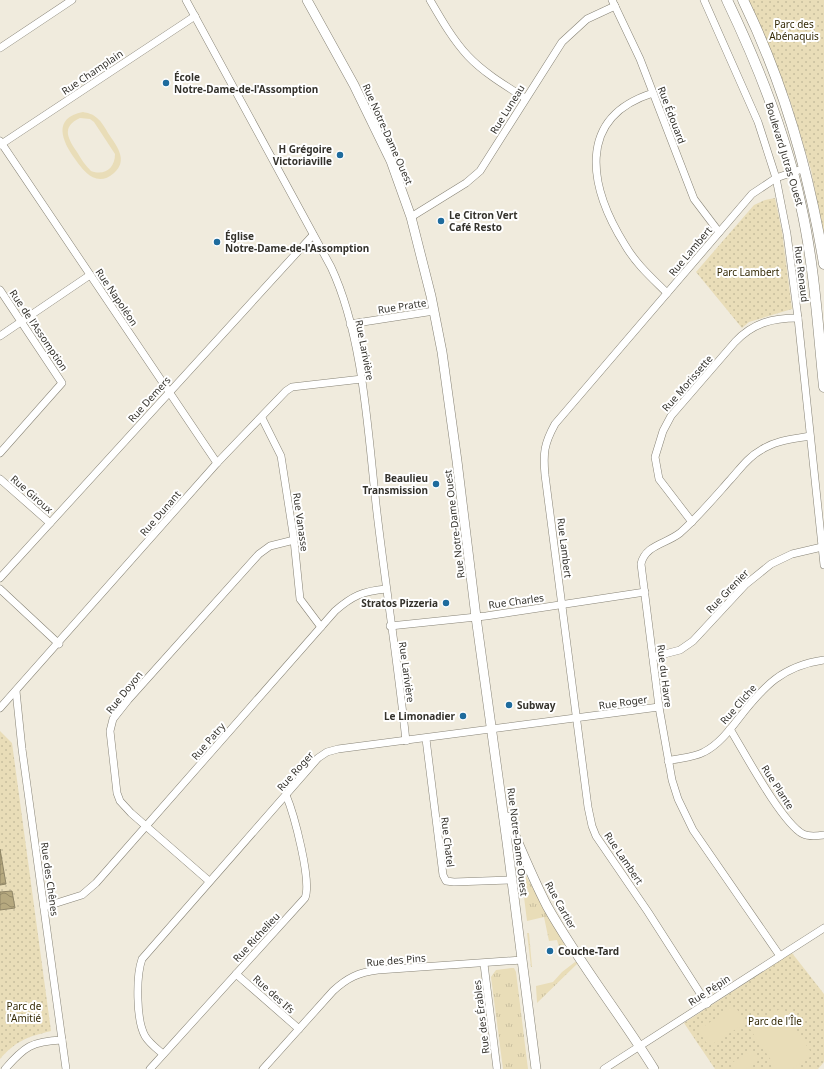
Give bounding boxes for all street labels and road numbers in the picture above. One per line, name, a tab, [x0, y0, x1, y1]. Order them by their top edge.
street label: Rue Champlain	[59, 46, 125, 98]
street label: Rue Notre-Dame Ouest	[359, 81, 417, 187]
street label: Rue Luneau	[486, 82, 528, 136]
street label: Rue Édouard	[655, 84, 689, 146]
street label: Boulevard Jutras Ouest	[763, 100, 808, 208]
street label: Rue Lambert	[665, 223, 715, 279]
street label: Rue Renaud	[792, 245, 812, 303]
street label: Rue Napoléon	[93, 266, 141, 328]
street label: Rue de l'Assomption	[7, 287, 71, 373]
street label: Rue Pratte	[377, 295, 428, 317]
street label: Rue Larivière	[352, 319, 378, 382]
street label: Rue Morissette	[659, 352, 716, 414]
street label: Rue Demers	[125, 373, 174, 425]
street label: Rue Notre-Dame Ouest	[440, 469, 468, 579]
street label: Rue Giroux	[8, 472, 57, 517]
street label: Rue Dunant	[136, 487, 184, 539]
street label: Rue Vanasse	[290, 492, 312, 553]
street label: Rue Lambert	[554, 517, 576, 579]
street label: Rue Grenier	[703, 566, 751, 616]
street label: Rue Charles	[487, 590, 545, 612]
street label: Rue Larivière	[396, 641, 418, 704]
street label: Rue du Havre	[654, 644, 676, 709]
street label: Rue Doyon	[102, 668, 146, 716]
street label: Rue Cliche	[717, 681, 760, 727]
street label: Rue Roger	[598, 692, 648, 712]
street label: Rue Patry	[188, 719, 229, 763]
street label: Rue Roger	[273, 748, 317, 794]
street label: Rue Plante	[758, 762, 798, 812]
street label: Rue Notre-Dame Ouest	[504, 787, 532, 897]
street label: Rue Chatel	[438, 816, 458, 868]
street label: Rue Lambert	[601, 829, 647, 887]
street label: Rue des Chênes	[38, 841, 62, 917]
street label: Rue Cartier	[542, 879, 580, 931]
street label: Rue Richelieu	[229, 909, 283, 965]
street label: Rue des Pins	[366, 950, 426, 970]
street label: Rue Pépin	[685, 971, 733, 1009]
street label: Rue des Ifs	[250, 972, 298, 1017]
street label: Rue des Érables	[470, 979, 492, 1055]

